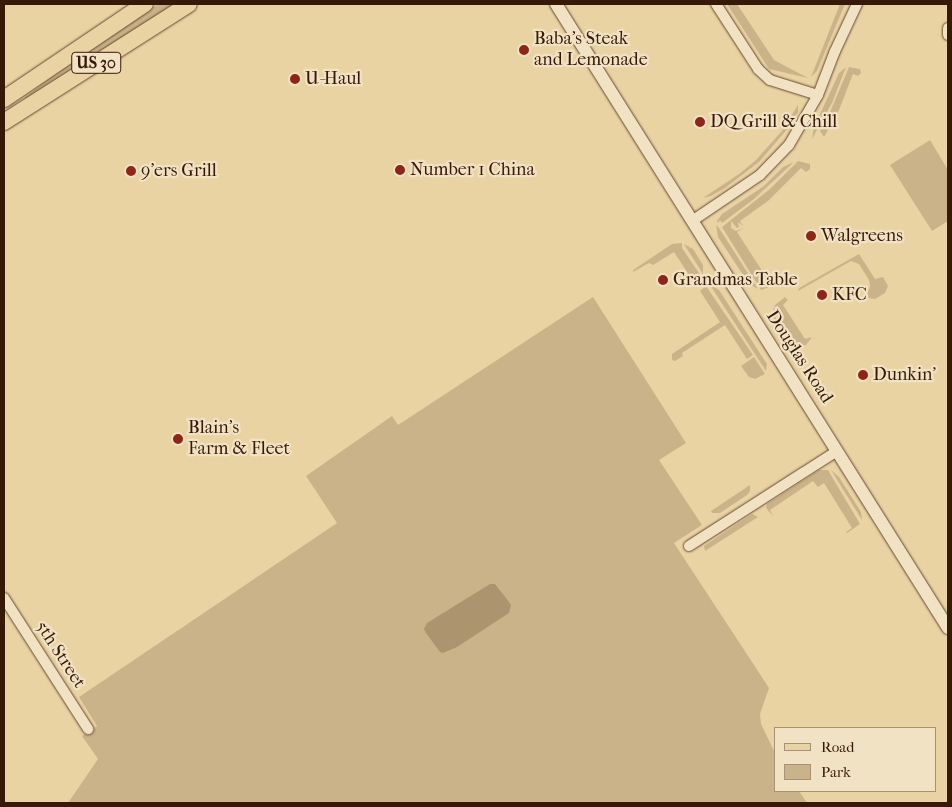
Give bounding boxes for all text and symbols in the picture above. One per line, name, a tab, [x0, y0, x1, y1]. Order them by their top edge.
place label: Baba's Steak and Lemonade	[534, 29, 648, 72]
marker: Baba's Steak and Lemonade	[518, 44, 530, 56]
road number: US 30	[71, 49, 121, 76]
place label: U-Haul	[305, 68, 361, 90]
marker: U-Haul	[289, 73, 301, 85]
place label: DQ Grill & Chill	[710, 111, 837, 133]
marker: DQ Grill & Chill	[694, 116, 706, 128]
place label: Number 1 China	[410, 159, 535, 181]
place label: 9'ers Grill	[141, 160, 217, 182]
marker: Number 1 China	[394, 164, 406, 176]
marker: 9'ers Grill	[125, 165, 137, 177]
place label: Walgreens	[821, 225, 903, 247]
marker: Walgreens	[805, 230, 817, 242]
place label: Grandmas Table	[673, 269, 798, 291]
marker: Grandmas Table	[657, 274, 669, 286]
place label: KFC	[832, 284, 867, 306]
marker: KFC	[816, 289, 828, 301]
street label: Douglas Road	[761, 307, 837, 407]
place label: Dunkin'	[873, 364, 936, 386]
marker: Dunkin'	[857, 369, 869, 381]
place label: Blain's Farm & Fleet	[188, 418, 290, 460]
marker: Blain's Farm & Fleet	[172, 433, 184, 445]
street label: 5th Street	[30, 617, 90, 693]
legend	[774, 727, 937, 792]
text: Road	[821, 738, 854, 756]
text: Park	[821, 763, 851, 781]

